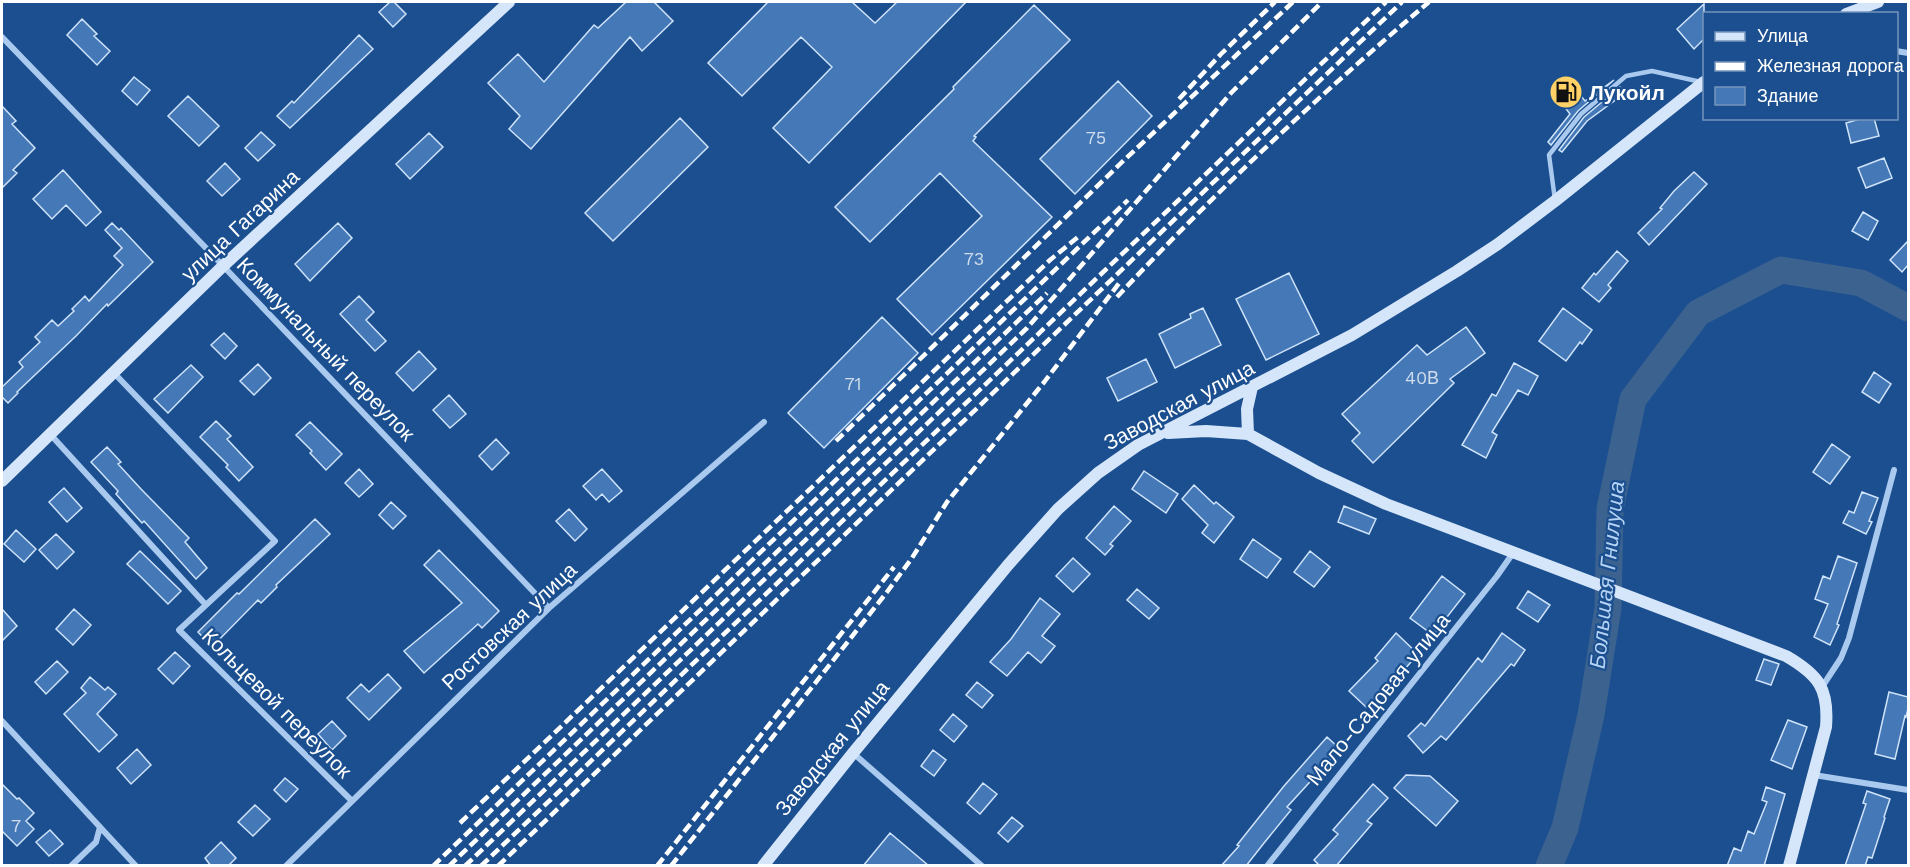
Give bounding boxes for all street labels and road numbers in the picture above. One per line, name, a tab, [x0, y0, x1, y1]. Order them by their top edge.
street label: улица Гагарина	[176, 164, 304, 286]
street label: Коммунальный переулок	[232, 252, 421, 446]
street label: Заводская улица	[1099, 355, 1259, 455]
street label: Ростовская улица	[436, 557, 582, 695]
street label: Мало-Садовая улица	[1301, 608, 1455, 790]
street label: Кольцевой переулок	[197, 623, 358, 784]
street label: Заводская улица	[770, 675, 894, 821]

